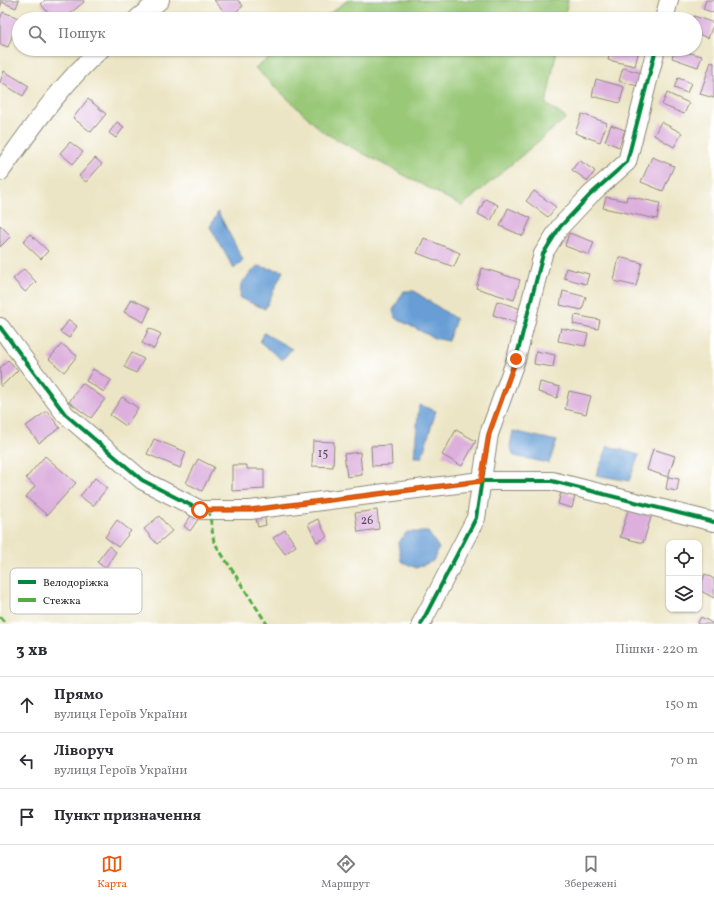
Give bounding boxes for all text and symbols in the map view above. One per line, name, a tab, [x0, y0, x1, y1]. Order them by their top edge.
search box	[12, 12, 702, 56]
icon: search	[26, 23, 48, 45]
text: Пошук	[58, 24, 106, 45]
route end	[507, 350, 525, 368]
house number: 15	[318, 446, 328, 462]
route start	[191, 501, 209, 519]
house number: 26	[361, 513, 373, 529]
map controls	[666, 540, 702, 612]
button: locate	[666, 540, 702, 576]
legend	[10, 568, 142, 614]
text: Велодоріжка	[43, 576, 109, 591]
button: layers	[666, 576, 702, 612]
text: Стежка	[43, 594, 81, 609]
text: 3 хв	[16, 639, 47, 662]
text: Пішки · 220 m	[615, 641, 698, 659]
text: Прямо	[54, 685, 103, 706]
icon: ahead	[16, 694, 38, 716]
text: 150 m	[665, 696, 698, 714]
text: вулиця Героїв України	[54, 706, 187, 724]
text: Ліворуч	[54, 741, 114, 762]
icon: left	[16, 750, 38, 772]
text: 70 m	[670, 752, 698, 770]
text: вулиця Героїв України	[54, 762, 187, 780]
icon: arrive	[16, 806, 38, 828]
text: Пункт призначення	[54, 806, 201, 827]
tab: Карта	[97, 853, 127, 892]
tab: Маршрут	[321, 853, 370, 892]
tab: Збережені	[564, 853, 617, 892]

